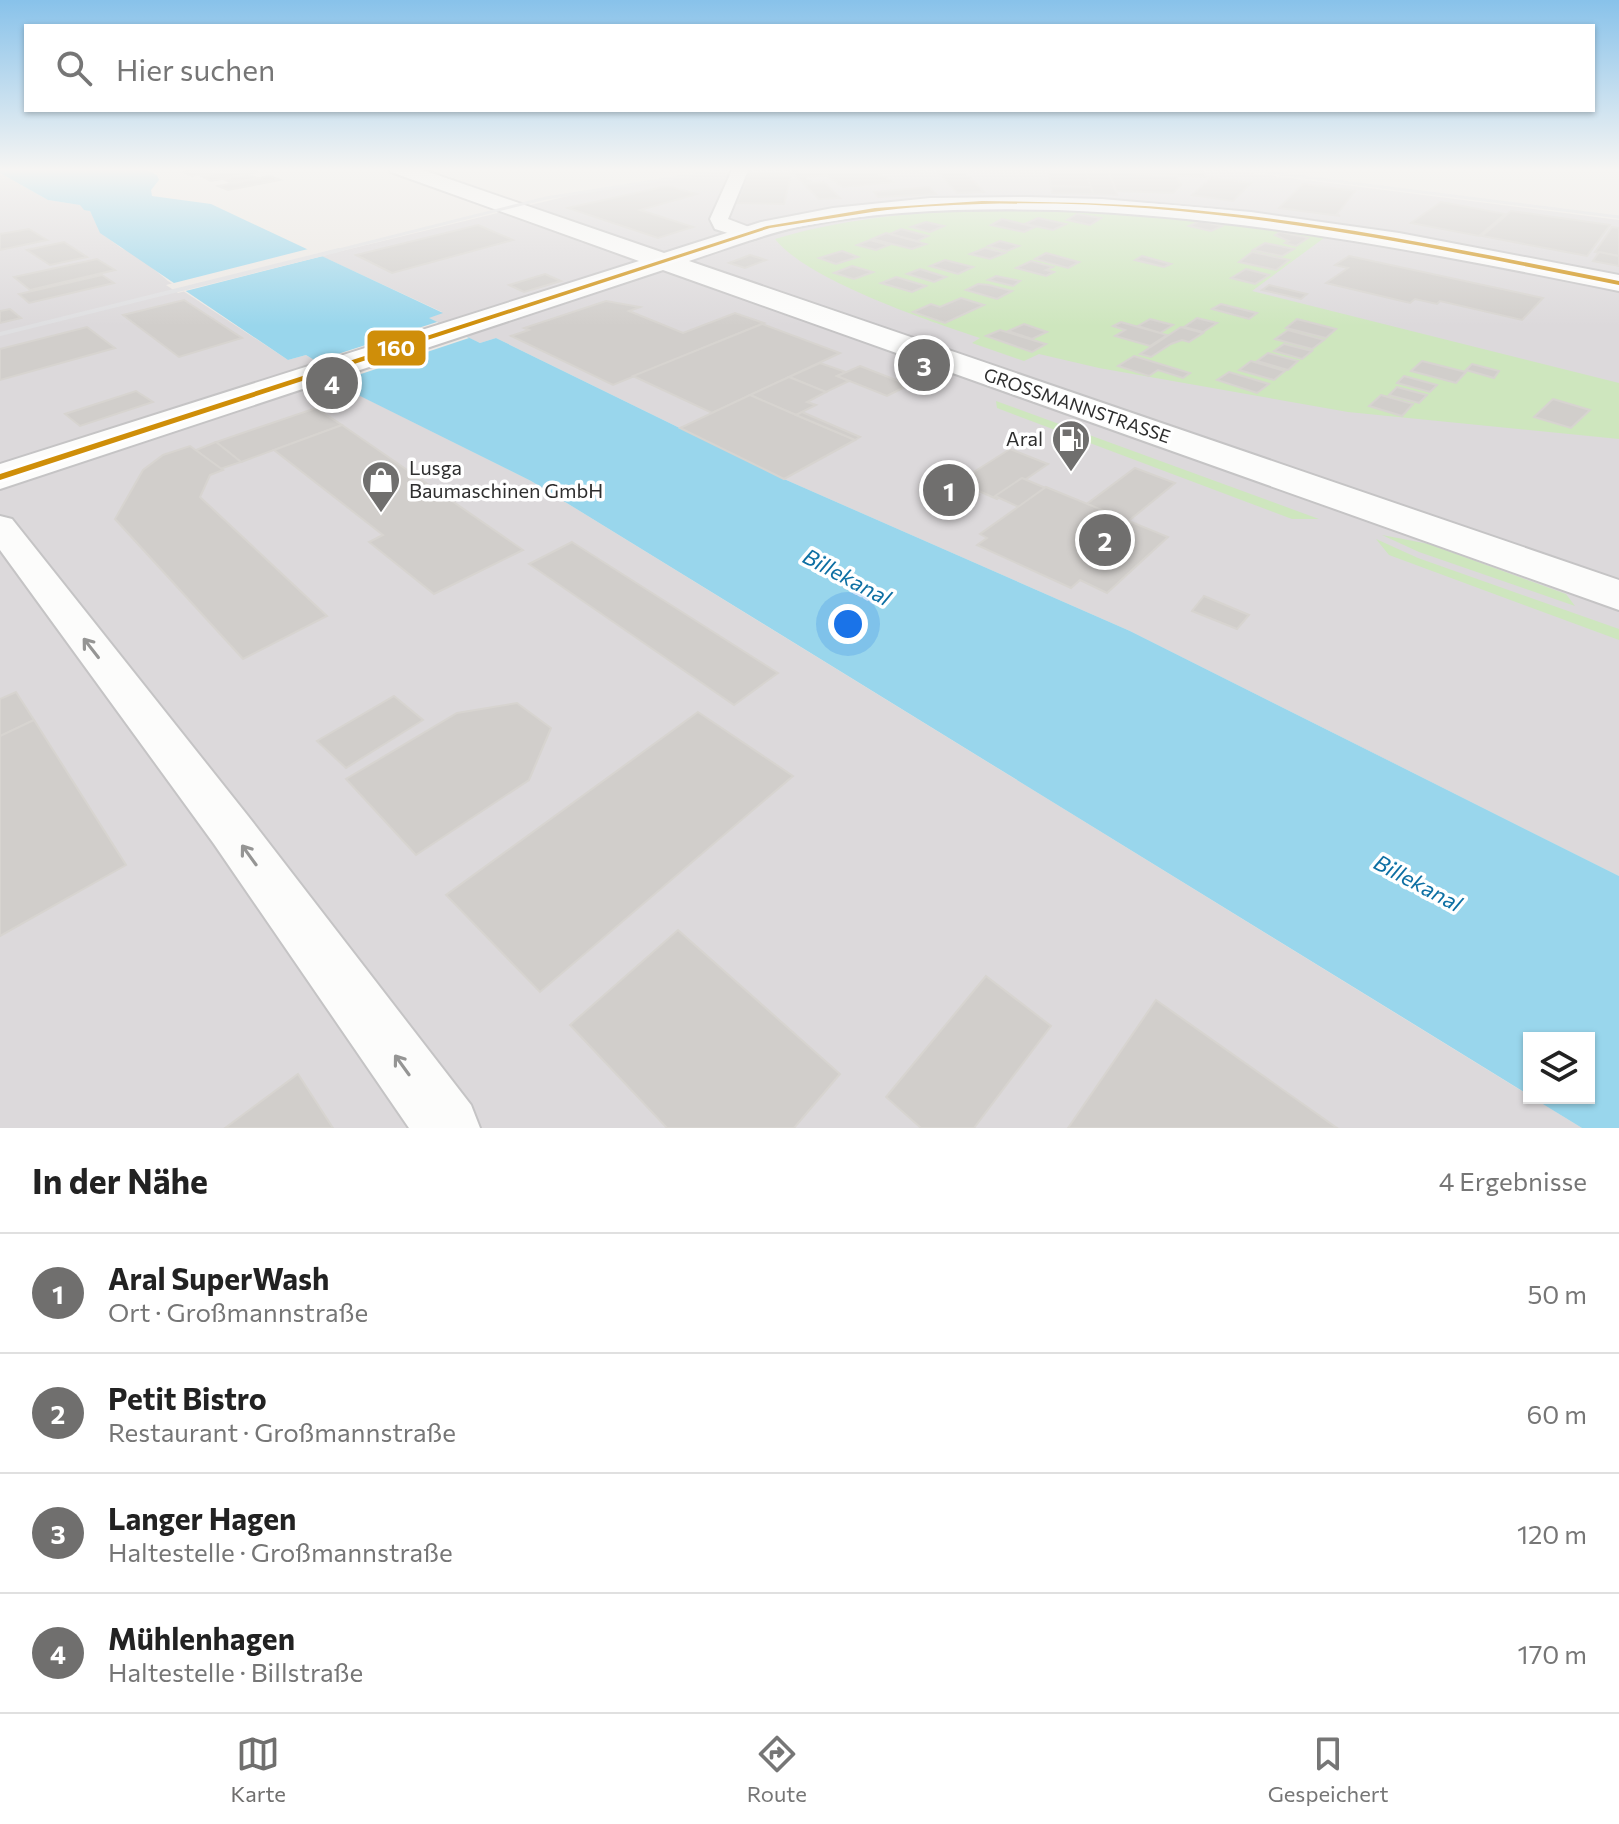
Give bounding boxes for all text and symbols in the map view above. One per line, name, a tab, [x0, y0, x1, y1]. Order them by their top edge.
search box	[24, 24, 1595, 112]
icon: search	[52, 46, 96, 90]
text: Hier suchen	[116, 50, 275, 87]
line badge: 160	[366, 329, 427, 367]
text: 160	[377, 334, 415, 361]
pin: 3	[898, 335, 950, 395]
pin: 4	[306, 353, 358, 413]
street label: GROSSMANNSTRASSE	[981, 363, 1173, 447]
fuel station icon: Aral	[1050, 418, 1092, 473]
place label: Aral	[1006, 426, 1043, 450]
place label: Lusga Baumaschinen GmbH	[409, 455, 603, 502]
shop icon: Lusga Baumaschinen GmbH	[360, 459, 402, 514]
pin: 1	[923, 460, 975, 520]
pin: 2	[1079, 510, 1131, 570]
water label: Billekanal	[799, 542, 896, 611]
your location	[828, 604, 868, 644]
one-way arrow	[82, 638, 99, 659]
one-way arrow	[241, 844, 257, 866]
water label: Billekanal	[1370, 848, 1467, 917]
map controls	[1523, 1032, 1595, 1104]
button: layers	[1523, 1032, 1595, 1104]
one-way arrow	[394, 1055, 411, 1076]
text: In der Nähe	[32, 1159, 208, 1201]
text: 4 Ergebnisse	[1439, 1165, 1587, 1196]
text: Aral SuperWash	[108, 1259, 329, 1296]
text: 1	[52, 1278, 64, 1309]
text: 50 m	[1527, 1278, 1587, 1309]
text: Ort · Großmannstraße	[108, 1296, 368, 1327]
text: Petit Bistro	[108, 1379, 267, 1416]
text: 2	[51, 1398, 65, 1429]
text: 60 m	[1527, 1398, 1587, 1429]
text: Restaurant · Großmannstraße	[108, 1416, 456, 1447]
text: Langer Hagen	[108, 1499, 296, 1536]
text: 3	[50, 1518, 66, 1549]
text: 120 m	[1517, 1518, 1587, 1549]
text: Haltestelle · Großmannstraße	[108, 1536, 453, 1567]
text: Mühlenhagen	[108, 1619, 295, 1656]
text: 4	[50, 1638, 66, 1669]
text: 170 m	[1518, 1638, 1587, 1669]
text: Haltestelle · Billstraße	[108, 1656, 363, 1687]
tab: Karte	[230, 1732, 286, 1807]
tab: Route	[747, 1732, 807, 1807]
tab: Gespeichert	[1268, 1732, 1389, 1807]

